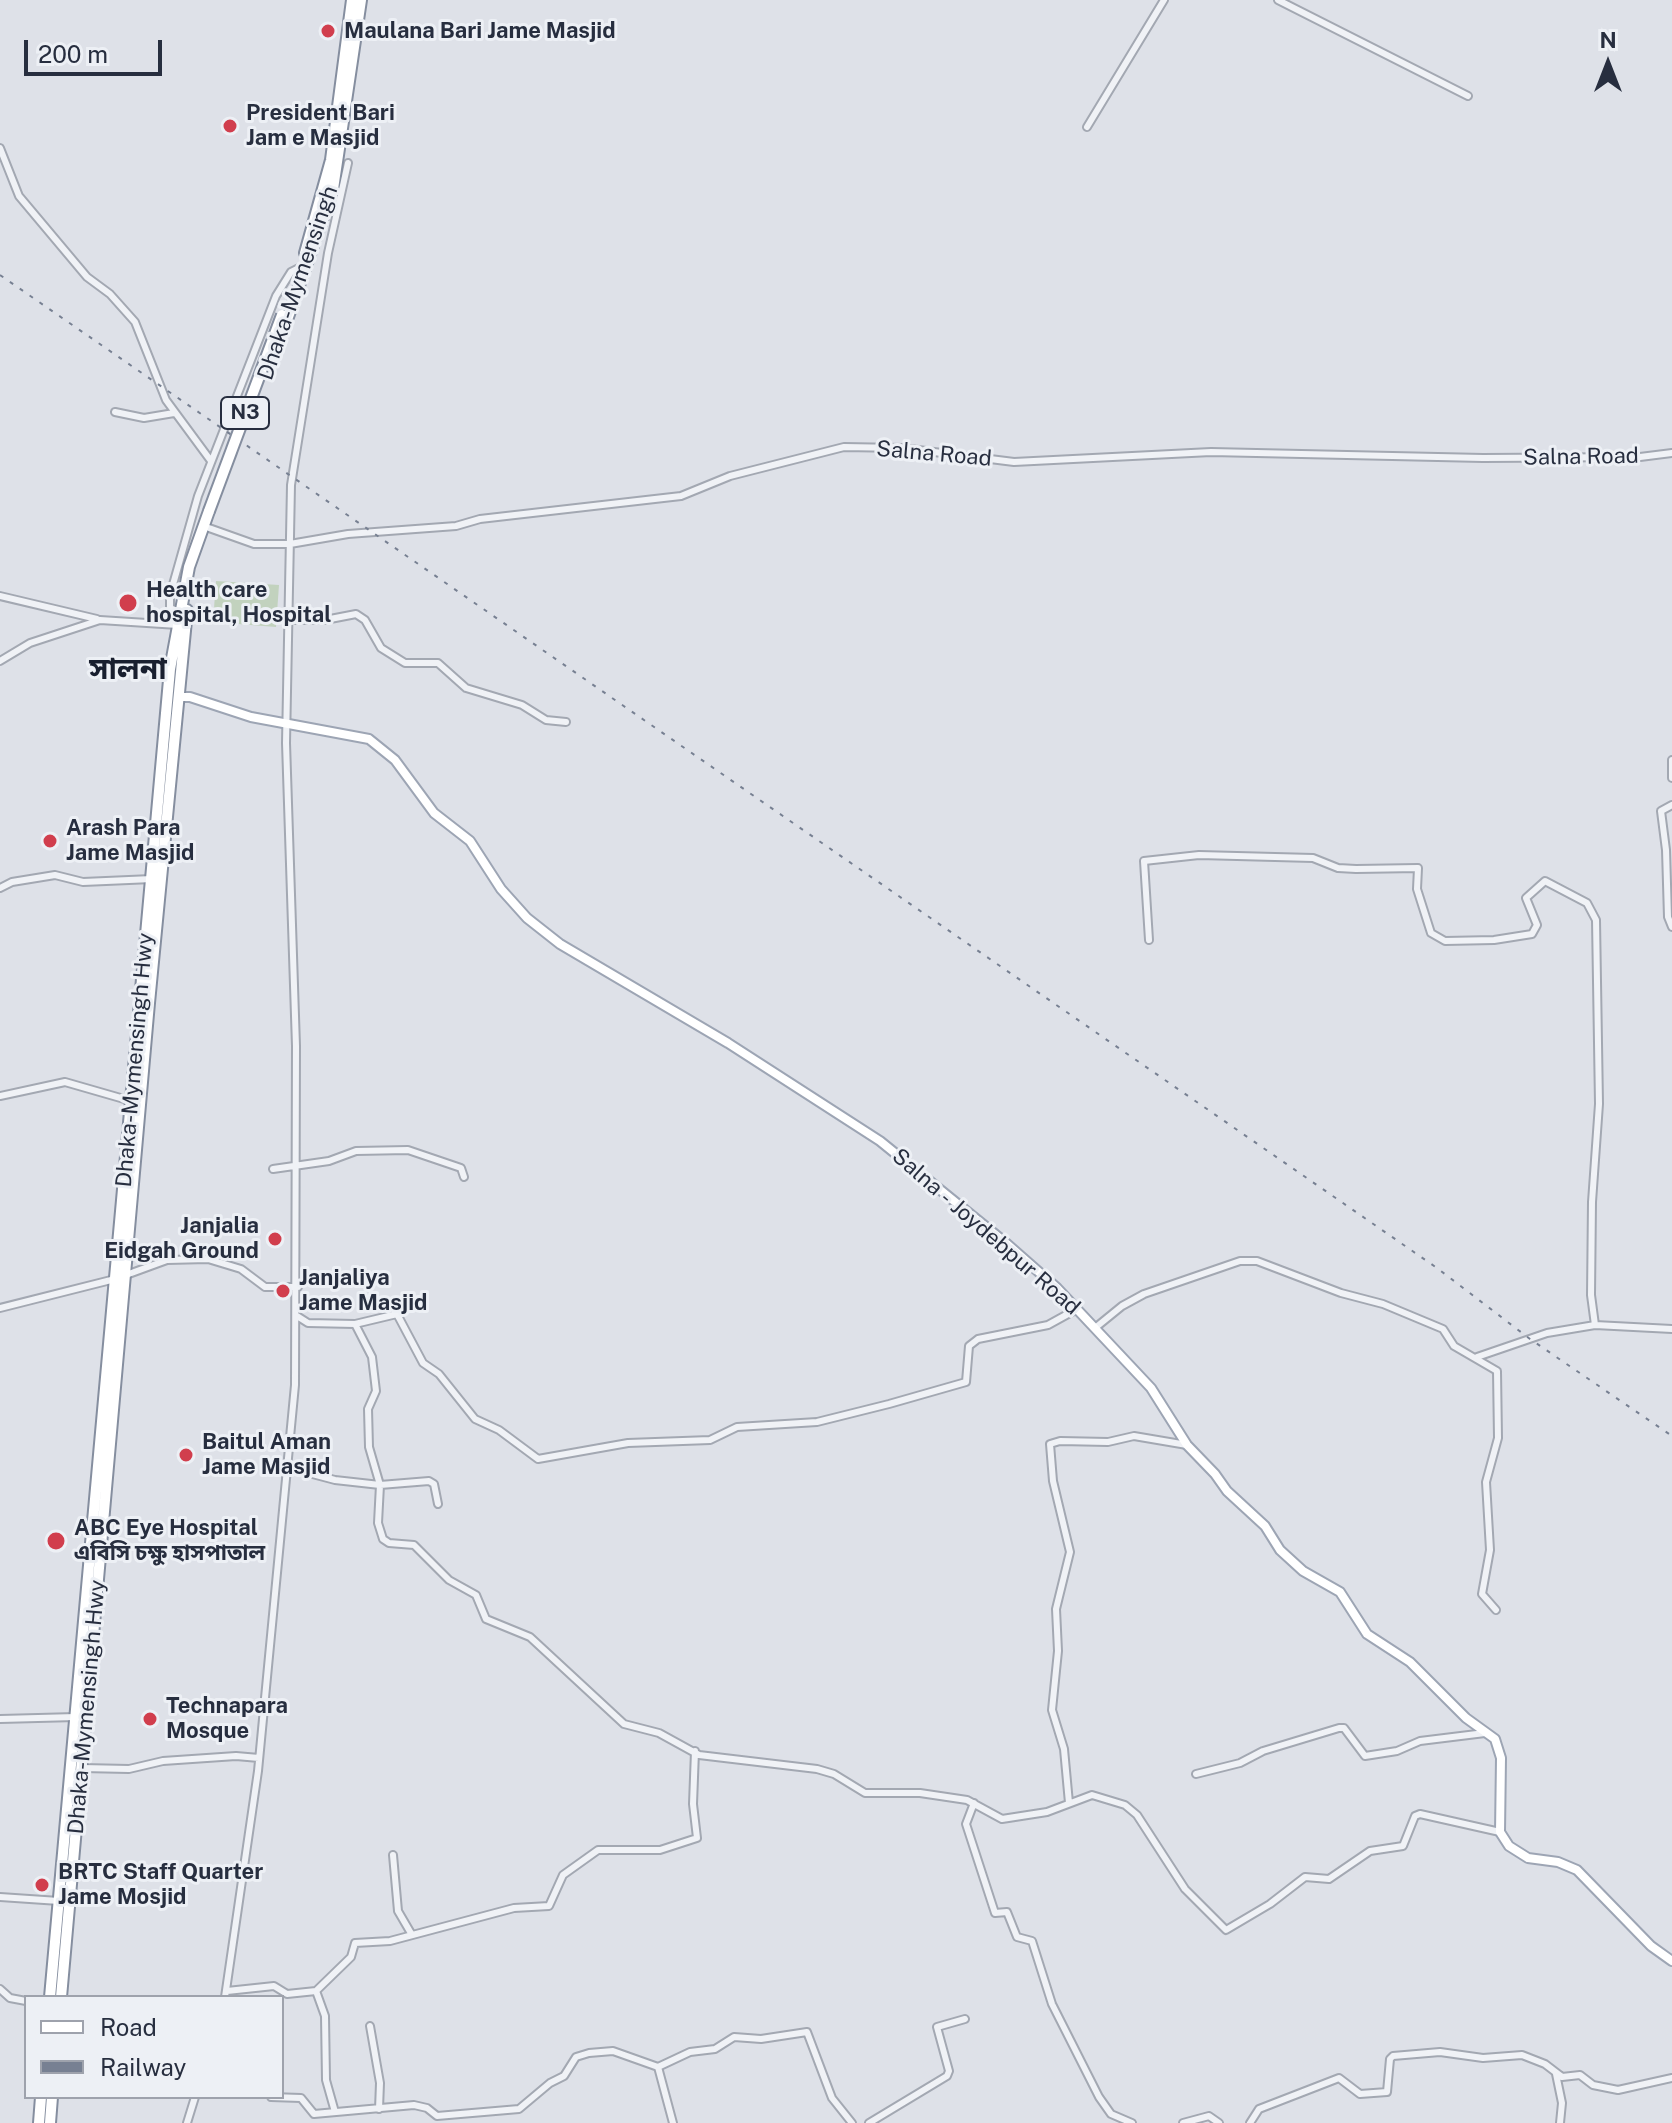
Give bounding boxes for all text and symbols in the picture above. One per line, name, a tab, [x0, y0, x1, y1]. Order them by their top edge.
place label: Maulana Bari Jame Masjid	[344, 18, 616, 44]
marker: Maulana Bari Jame Masjid	[319, 22, 337, 40]
scale bar	[28, 24, 166, 74]
north arrow	[1568, 24, 1648, 104]
text: N	[1599, 27, 1617, 53]
text: 200 m	[38, 40, 108, 68]
place label: President Bari Jam e Masjid	[246, 100, 395, 152]
marker: President Bari Jam e Masjid	[221, 117, 239, 135]
street label: Dhaka-Mymensingh	[252, 182, 344, 384]
road number: N3	[221, 397, 269, 429]
street label: Salna Road	[875, 436, 993, 472]
street label: Salna Road	[1523, 443, 1639, 471]
place label: Health care hospital, Hospital	[146, 577, 332, 628]
marker: Health care hospital, Hospital	[117, 592, 139, 614]
district label: সালনা	[89, 652, 167, 688]
place label: Arash Para Jame Masjid	[66, 815, 194, 866]
marker: Arash Para Jame Masjid	[41, 832, 59, 850]
street label: Dhaka-Mymensingh Hwy	[111, 932, 159, 1188]
street label: Salna - Joydebpur Road	[887, 1143, 1085, 1321]
place label: Janjalia Eidgah Ground	[104, 1213, 259, 1264]
marker: Janjalia Eidgah Ground	[266, 1230, 284, 1248]
place label: Janjaliya Jame Masjid	[299, 1265, 427, 1316]
marker: Janjaliya Jame Masjid	[274, 1282, 292, 1300]
place label: Baitul Aman Jame Masjid	[202, 1429, 331, 1480]
marker: Baitul Aman Jame Masjid	[177, 1446, 195, 1464]
place label: ABC Eye Hospital এবিসি চক্ষু হাসপাতাল	[74, 1515, 265, 1566]
marker: ABC Eye Hospital এবিসি চক্ষু হাসপাতাল	[45, 1530, 67, 1552]
street label: Dhaka-Mymensingh Hwy	[63, 1579, 111, 1835]
place label: Technapara Mosque	[166, 1693, 288, 1744]
marker: Technapara Mosque	[141, 1710, 159, 1728]
place label: BRTC Staff Quarter Jame Mosjid	[58, 1859, 263, 1910]
marker: BRTC Staff Quarter Jame Mosjid	[33, 1876, 51, 1894]
legend	[24, 1995, 284, 2099]
text: Road	[100, 2013, 157, 2041]
text: Railway	[100, 2053, 186, 2081]

